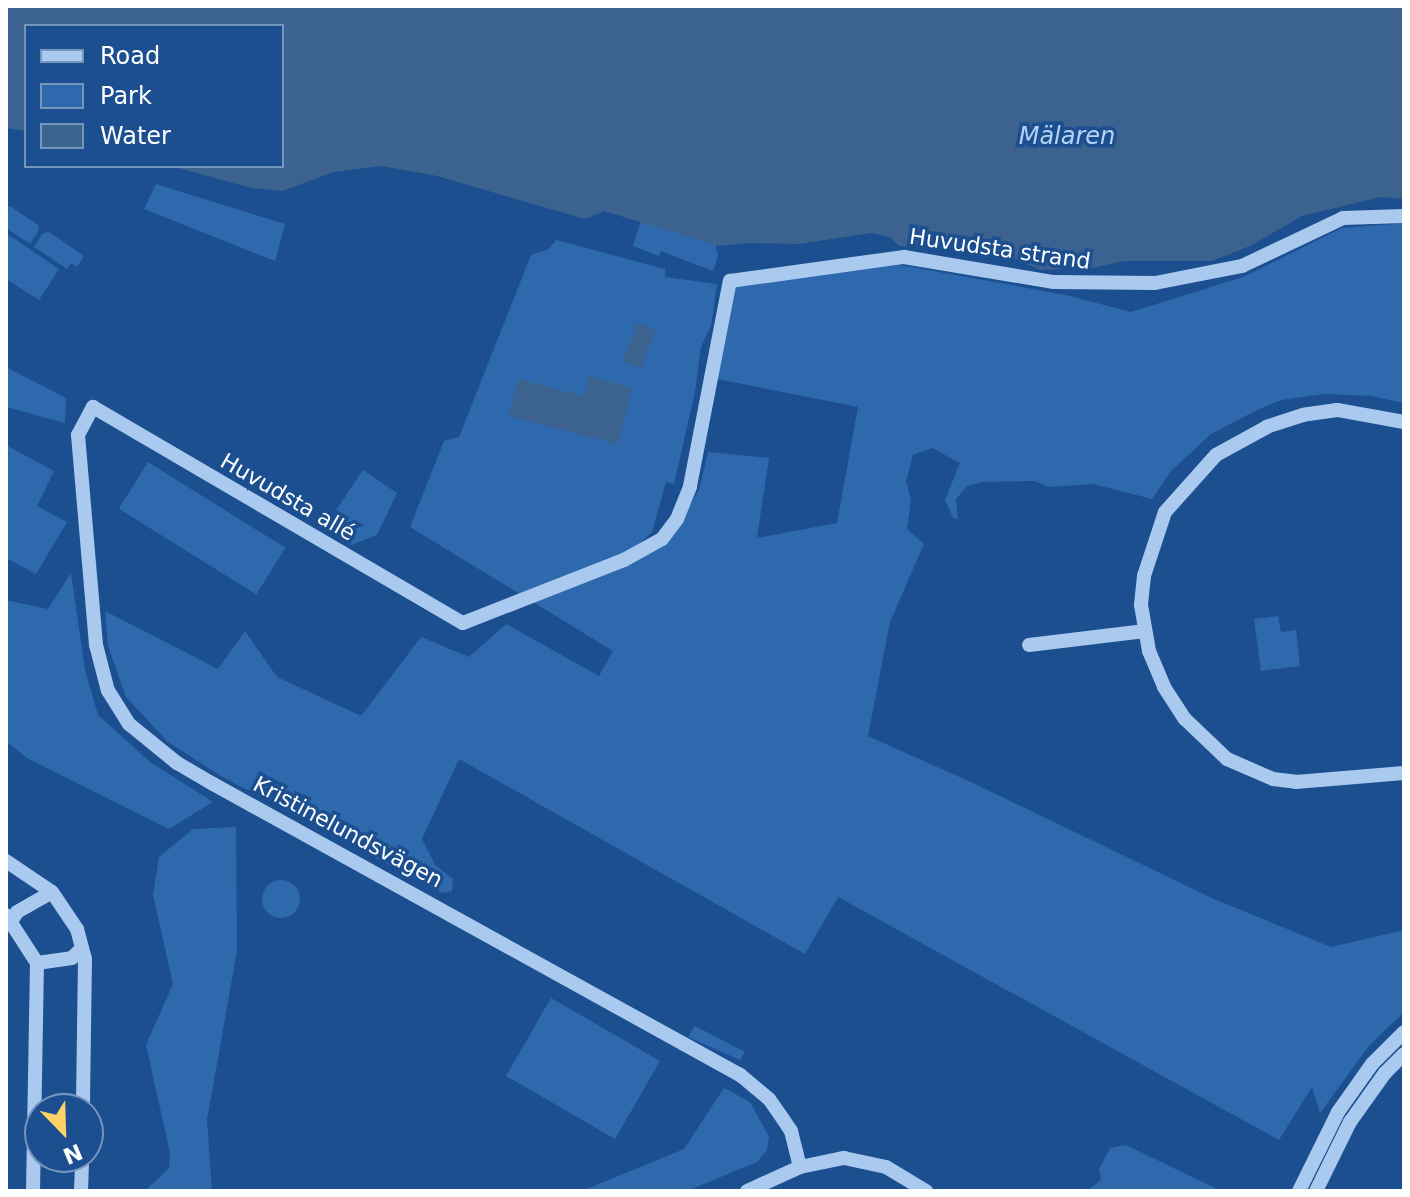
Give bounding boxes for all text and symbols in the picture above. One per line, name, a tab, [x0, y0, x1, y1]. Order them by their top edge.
legend	[24, 24, 284, 168]
text: Road	[100, 42, 160, 70]
text: Park	[100, 82, 152, 110]
text: Water	[100, 122, 171, 150]
water label: Mälaren	[1019, 123, 1115, 151]
street label: Huvudsta strand	[908, 223, 1092, 275]
street label: Huvudsta allé	[216, 448, 360, 546]
street label: Kristinelundsvägen	[249, 771, 447, 893]
north arrow	[24, 1093, 104, 1173]
text: N	[59, 1139, 86, 1169]

